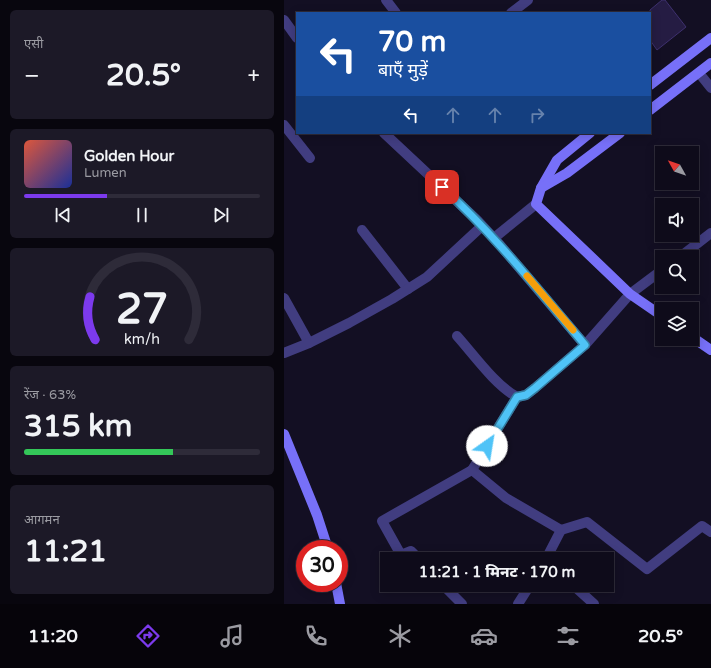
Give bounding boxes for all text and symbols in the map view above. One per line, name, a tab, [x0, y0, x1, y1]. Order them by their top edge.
text: 70 m	[378, 25, 446, 59]
icon: left	[312, 28, 364, 80]
text: एसी	[24, 36, 43, 52]
text: 20.5°	[106, 57, 181, 94]
text: बाएँ मुड़ें	[378, 59, 428, 81]
text: −	[24, 63, 40, 89]
text: +	[248, 63, 260, 89]
icon: left	[400, 104, 422, 126]
icon: ahead	[442, 104, 464, 126]
icon: ahead	[484, 104, 506, 126]
icon: right	[526, 104, 548, 126]
north arrow	[655, 146, 699, 190]
map controls	[655, 146, 699, 346]
text: Golden Hour	[84, 147, 174, 165]
text: Lumen	[84, 165, 127, 181]
pin	[425, 170, 459, 204]
icon: arrive	[431, 176, 453, 198]
button: sound	[655, 198, 699, 242]
icon: previous	[52, 204, 74, 226]
icon: pause	[131, 204, 153, 226]
icon: next	[210, 204, 232, 226]
button: search	[655, 250, 699, 294]
text: 27	[116, 285, 168, 335]
button: layers	[655, 302, 699, 346]
text: km/h	[124, 331, 160, 348]
text: रेंज · 63%	[24, 387, 76, 403]
text: 315 km	[24, 408, 132, 445]
position arrow	[466, 425, 508, 467]
text: आगमन	[24, 512, 60, 528]
text: 11:21	[24, 533, 107, 570]
speed limit sign: 30	[296, 540, 348, 592]
text: 11:21 · 1 मिनट · 170 m	[419, 563, 575, 581]
icon: directions	[134, 622, 162, 650]
icon: music	[218, 622, 246, 650]
icon: phone	[302, 622, 330, 650]
icon: climate	[386, 622, 414, 650]
icon: car	[470, 622, 498, 650]
icon: filters	[554, 622, 582, 650]
text: 11:20	[28, 625, 78, 647]
text: 20.5°	[638, 625, 683, 647]

